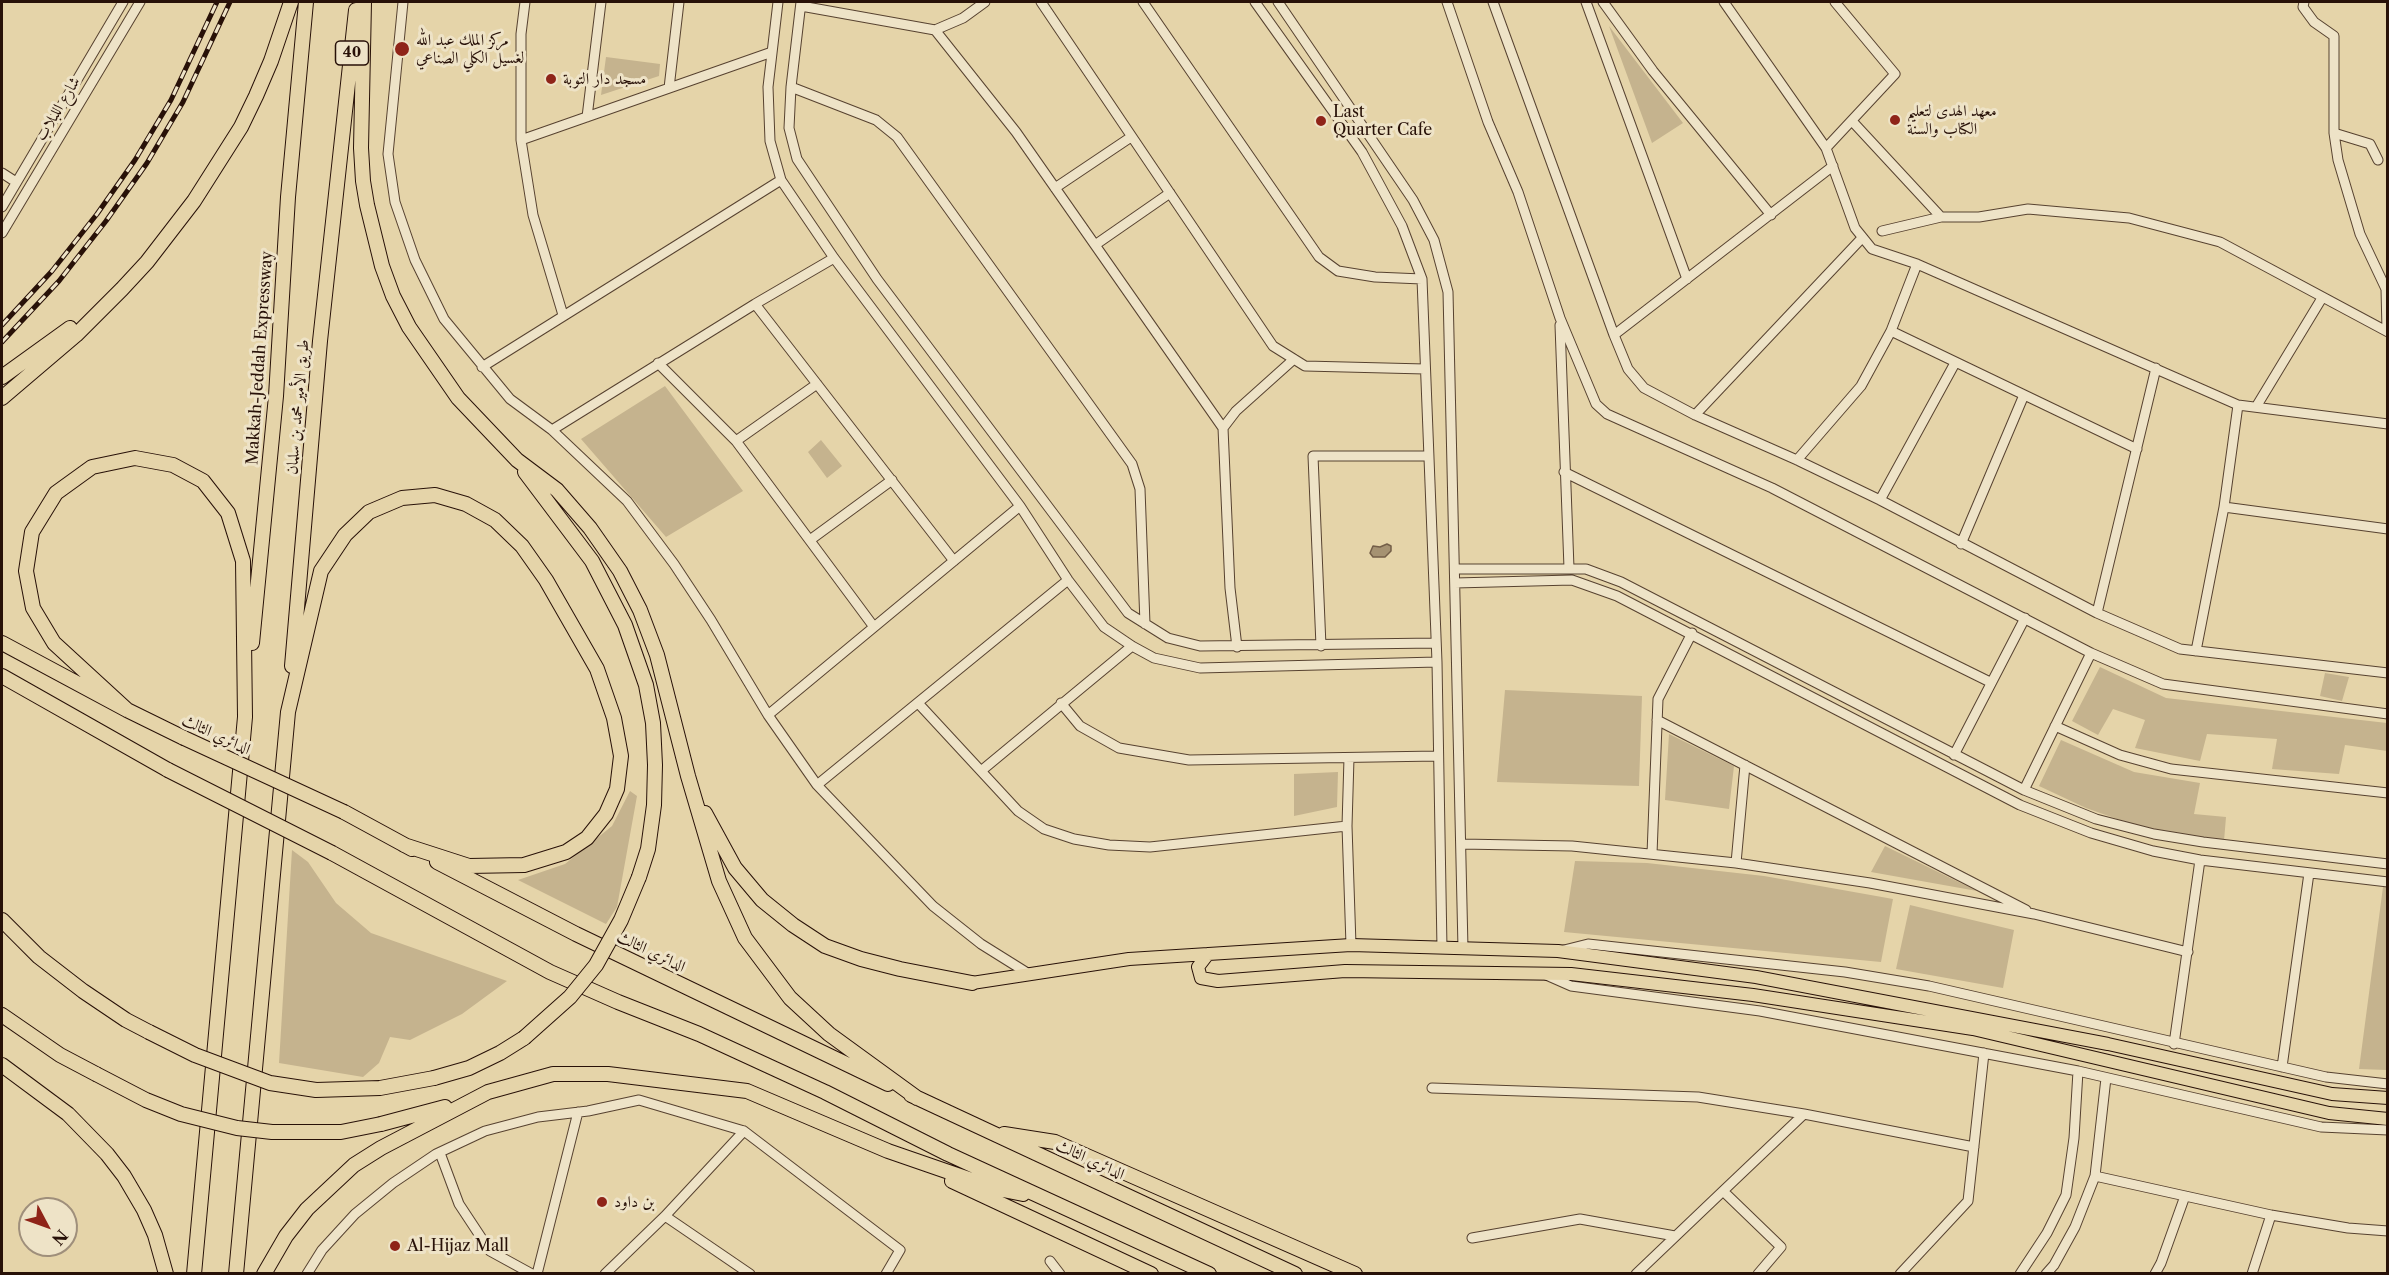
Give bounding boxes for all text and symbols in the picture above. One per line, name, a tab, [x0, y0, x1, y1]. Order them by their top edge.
place label: مركز الملك عبد الله لغسيل الكلي الصناعي	[416, 30, 524, 68]
marker: مركز الملك عبد الله لغسيل الكلي الصناعي	[393, 40, 411, 58]
road number: 40	[336, 41, 368, 65]
place label: مسجد دار التوبة	[563, 69, 646, 89]
marker: مسجد دار التوبة	[544, 72, 558, 86]
street label: شارع اللبلاب	[31, 73, 85, 145]
place label: معهد الهدى لتعليم الكتاب والسنة	[1907, 101, 1997, 139]
place label: Last Quarter Cafe	[1333, 102, 1432, 140]
marker: معهد الهدى لتعليم الكتاب والسنة	[1888, 113, 1902, 127]
marker: Last Quarter Cafe	[1314, 114, 1328, 128]
street label: Makkah-Jeddah Expressway	[243, 250, 277, 466]
street label: طريق الأمير محمد بن سلمان	[283, 339, 313, 475]
street label: الدائري الثالث	[179, 711, 253, 759]
street label: الدائري الثالث	[614, 927, 688, 977]
street label: الدائري الثالث	[1053, 1136, 1127, 1184]
place label: بن داود	[614, 1192, 654, 1212]
marker: بن داود	[595, 1195, 609, 1209]
north arrow	[18, 1197, 78, 1257]
text: N	[48, 1226, 72, 1249]
place label: Al-Hijaz Mall	[407, 1236, 509, 1256]
marker: Al-Hijaz Mall	[388, 1239, 402, 1253]

